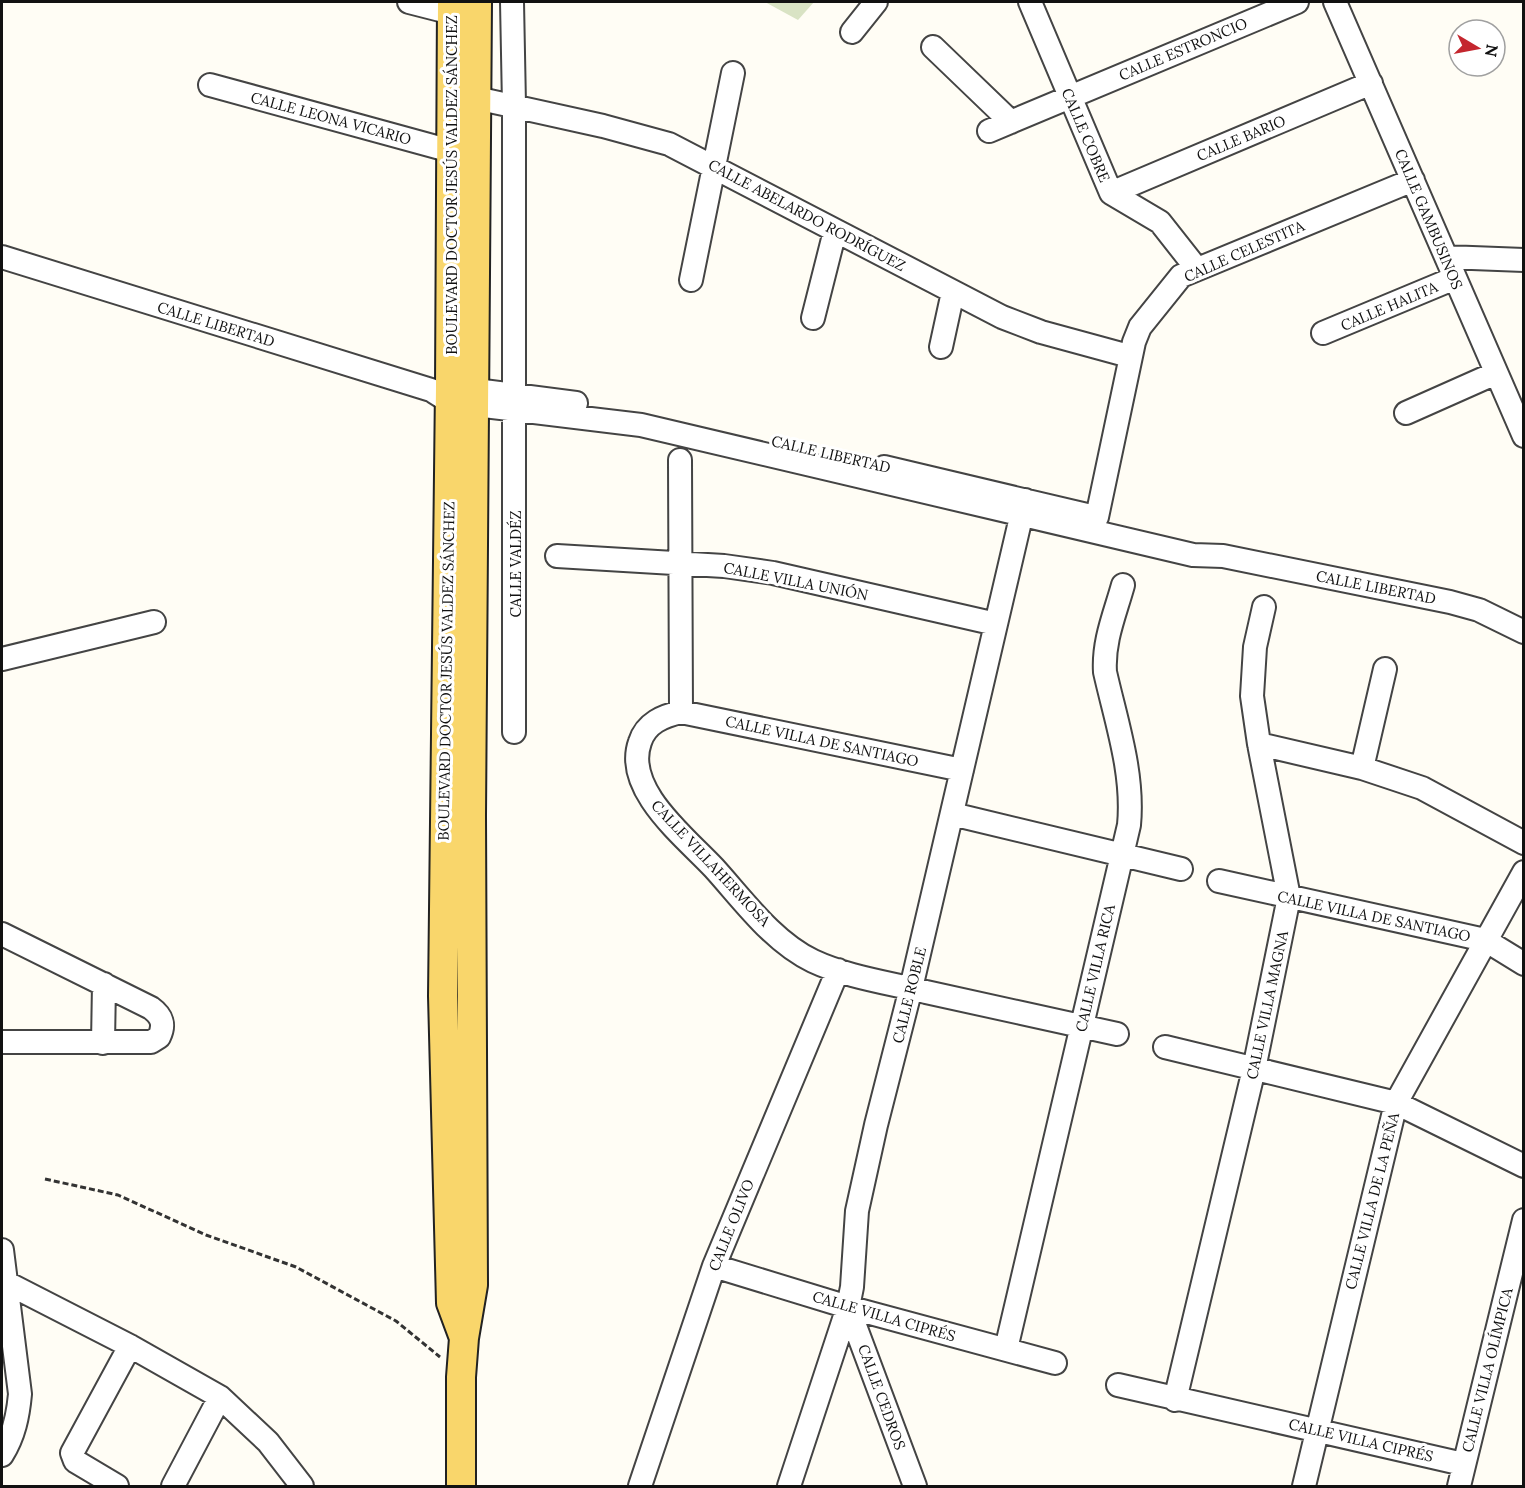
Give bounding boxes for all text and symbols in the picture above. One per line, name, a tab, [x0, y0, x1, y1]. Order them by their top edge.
street label: CALLE ESTRONCIO	[1116, 13, 1250, 85]
street label: BOULEVARD DOCTOR JESÚS VALDEZ SÁNCHEZ	[442, 15, 461, 355]
north arrow	[1447, 18, 1507, 78]
text: N	[1481, 43, 1503, 58]
street label: CALLE COBRE	[1058, 85, 1114, 185]
street label: CALLE LEONA VICARIO	[249, 87, 413, 149]
street label: CALLE BARIO	[1194, 111, 1288, 165]
street label: CALLE GAMBUSINOS	[1391, 146, 1467, 292]
street label: CALLE ABELARDO RODRÍGUEZ	[705, 155, 909, 275]
street label: CALLE CELESTITA	[1181, 216, 1308, 286]
street label: CALLE HALITA	[1338, 277, 1441, 335]
street label: CALLE LIBERTAD	[155, 297, 277, 351]
street label: CALLE LIBERTAD	[770, 431, 892, 477]
street label: BOULEVARD DOCTOR JESÚS VALDEZ SÁNCHEZ	[434, 501, 458, 841]
street label: CALLE VALDÉZ	[506, 510, 525, 618]
street label: CALLE VILLA UNIÓN	[722, 558, 870, 604]
street label: CALLE LIBERTAD	[1314, 566, 1438, 608]
street label: CALLE VILLA DE SANTIAGO	[724, 711, 920, 771]
street label: CALLE VILLAHERMOSA	[647, 796, 775, 931]
street label: CALLE VILLA DE SANTIAGO	[1276, 886, 1472, 946]
street label: CALLE VILLA RICA	[1071, 902, 1119, 1034]
street label: CALLE VILLA MAGNA	[1242, 928, 1292, 1081]
street label: CALLE ROBLE	[888, 945, 930, 1045]
street label: CALLE VILLA DE LA PEÑA	[1341, 1110, 1403, 1292]
street label: CALLE OLIVO	[704, 1176, 758, 1274]
street label: CALLE VILLA OLÍMPICA	[1457, 1285, 1517, 1454]
street label: CALLE VILLA CIPRÉS	[810, 1286, 958, 1346]
street label: CALLE CEDROS	[854, 1342, 910, 1452]
street label: CALLE VILLA CIPRÉS	[1287, 1414, 1435, 1466]

